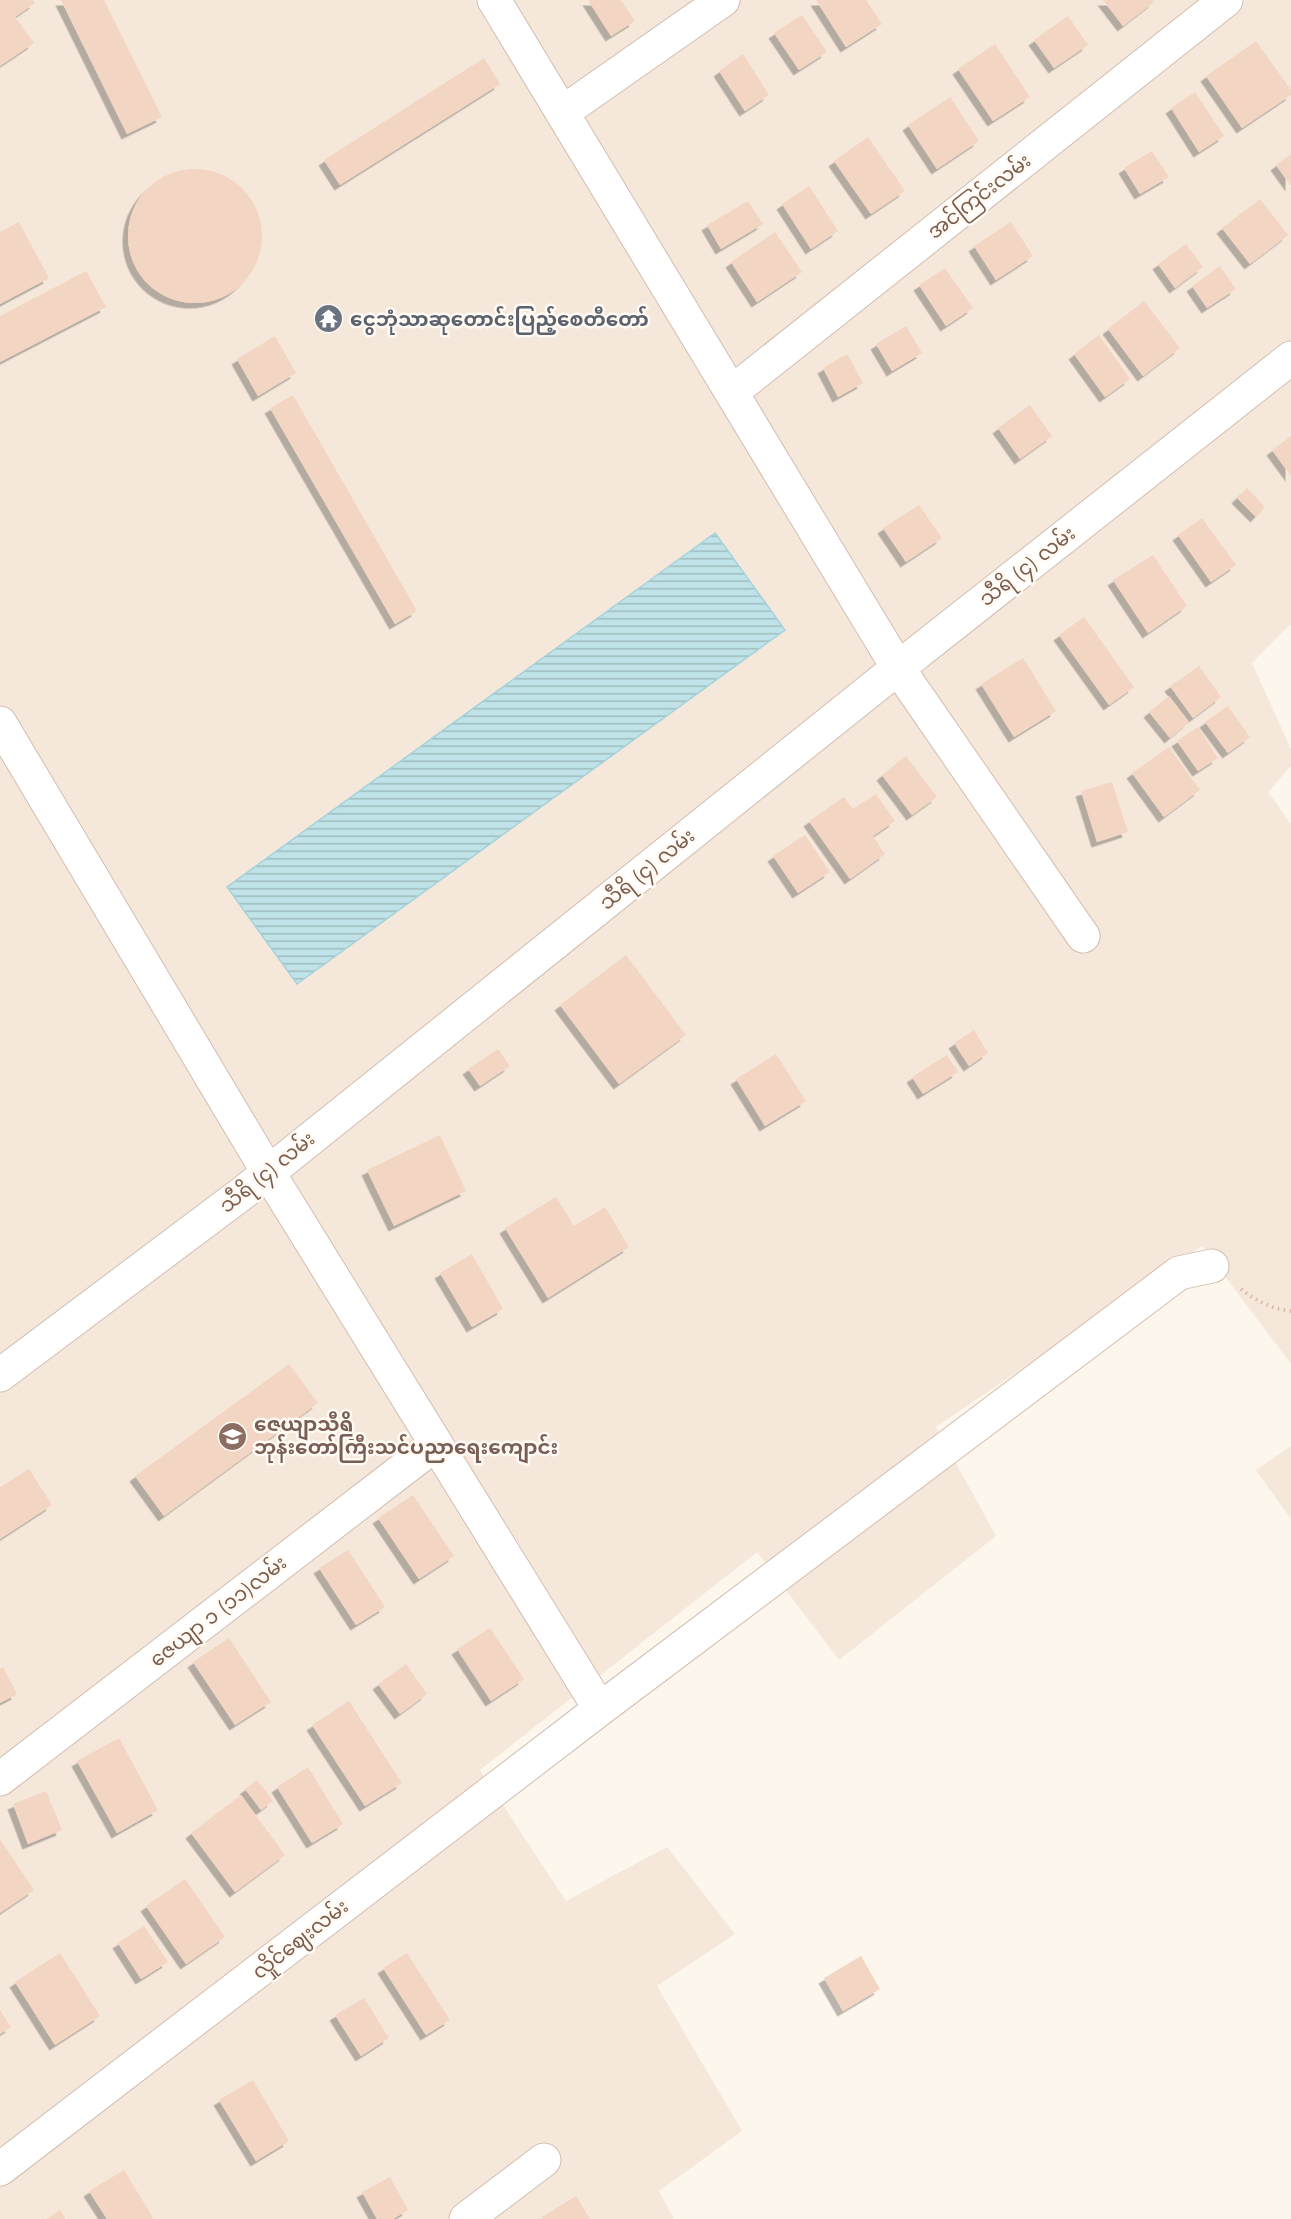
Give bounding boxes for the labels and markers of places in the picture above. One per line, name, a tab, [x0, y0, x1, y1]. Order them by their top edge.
temple icon: ငွေဘုံသာဆုတောင်းပြည့်စေတီတော်	[313, 303, 345, 335]
place label: ငွေဘုံသာဆုတောင်းပြည့်စေတီတော်	[350, 306, 649, 335]
place label: ဇေယျာသီရိ ဘုန်းတော်ကြီးသင်ပညာရေးကျောင်း	[254, 1411, 558, 1464]
school or university icon: ဇေယျာသီရိ ဘုန်းတော်ကြီးသင်ပညာရေးကျောင်း	[217, 1420, 249, 1452]

